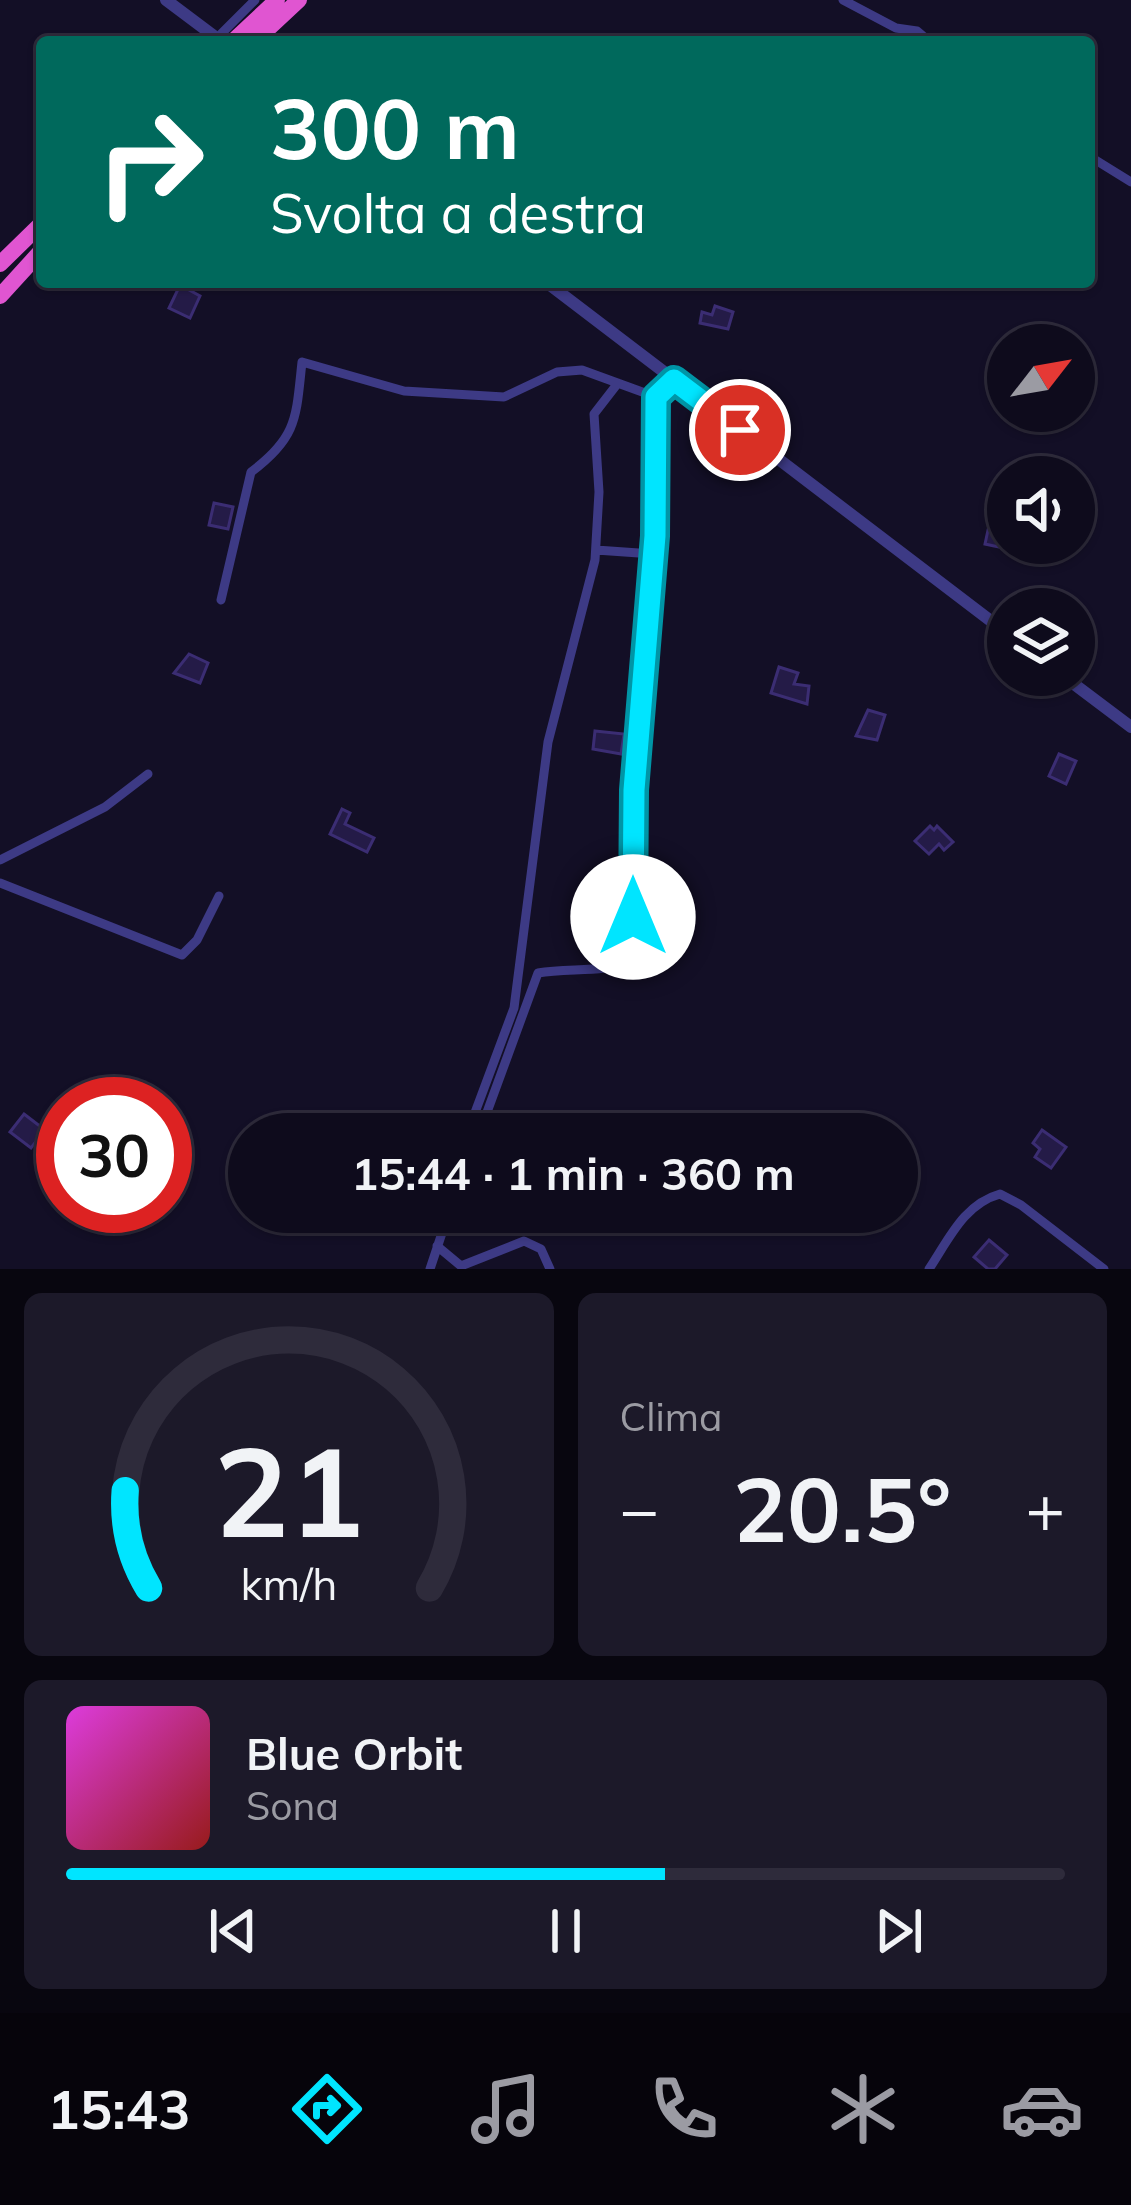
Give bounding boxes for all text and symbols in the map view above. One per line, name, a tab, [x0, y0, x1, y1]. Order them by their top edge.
text: 300 m	[270, 75, 520, 180]
icon: right	[72, 84, 228, 240]
text: Svolta a destra	[270, 179, 646, 247]
north arrow	[987, 324, 1095, 432]
map controls	[987, 324, 1095, 696]
pin	[689, 379, 791, 481]
icon: arrive	[707, 397, 773, 463]
button: sound	[987, 456, 1095, 564]
button: layers	[987, 588, 1095, 696]
position arrow	[570, 854, 696, 980]
speed limit sign: 30	[36, 1077, 192, 1233]
text: 15:44 · 1 min · 360 m	[351, 1145, 795, 1201]
text: Clima	[620, 1392, 722, 1441]
text: 21	[214, 1412, 364, 1568]
text: 20.5°	[733, 1452, 951, 1565]
text: −	[620, 1467, 659, 1550]
text: +	[1025, 1467, 1065, 1550]
text: km/h	[240, 1556, 337, 1610]
text: Blue Orbit	[246, 1725, 462, 1781]
text: Sona	[246, 1781, 339, 1830]
icon: previous	[200, 1898, 266, 1964]
icon: pause	[533, 1898, 599, 1964]
icon: next	[866, 1898, 932, 1964]
icon: directions	[285, 2067, 369, 2151]
icon: music	[464, 2067, 548, 2151]
icon: phone	[642, 2067, 726, 2151]
icon: climate	[821, 2067, 905, 2151]
icon: car	[1000, 2067, 1084, 2151]
text: 15:43	[47, 2075, 190, 2143]

